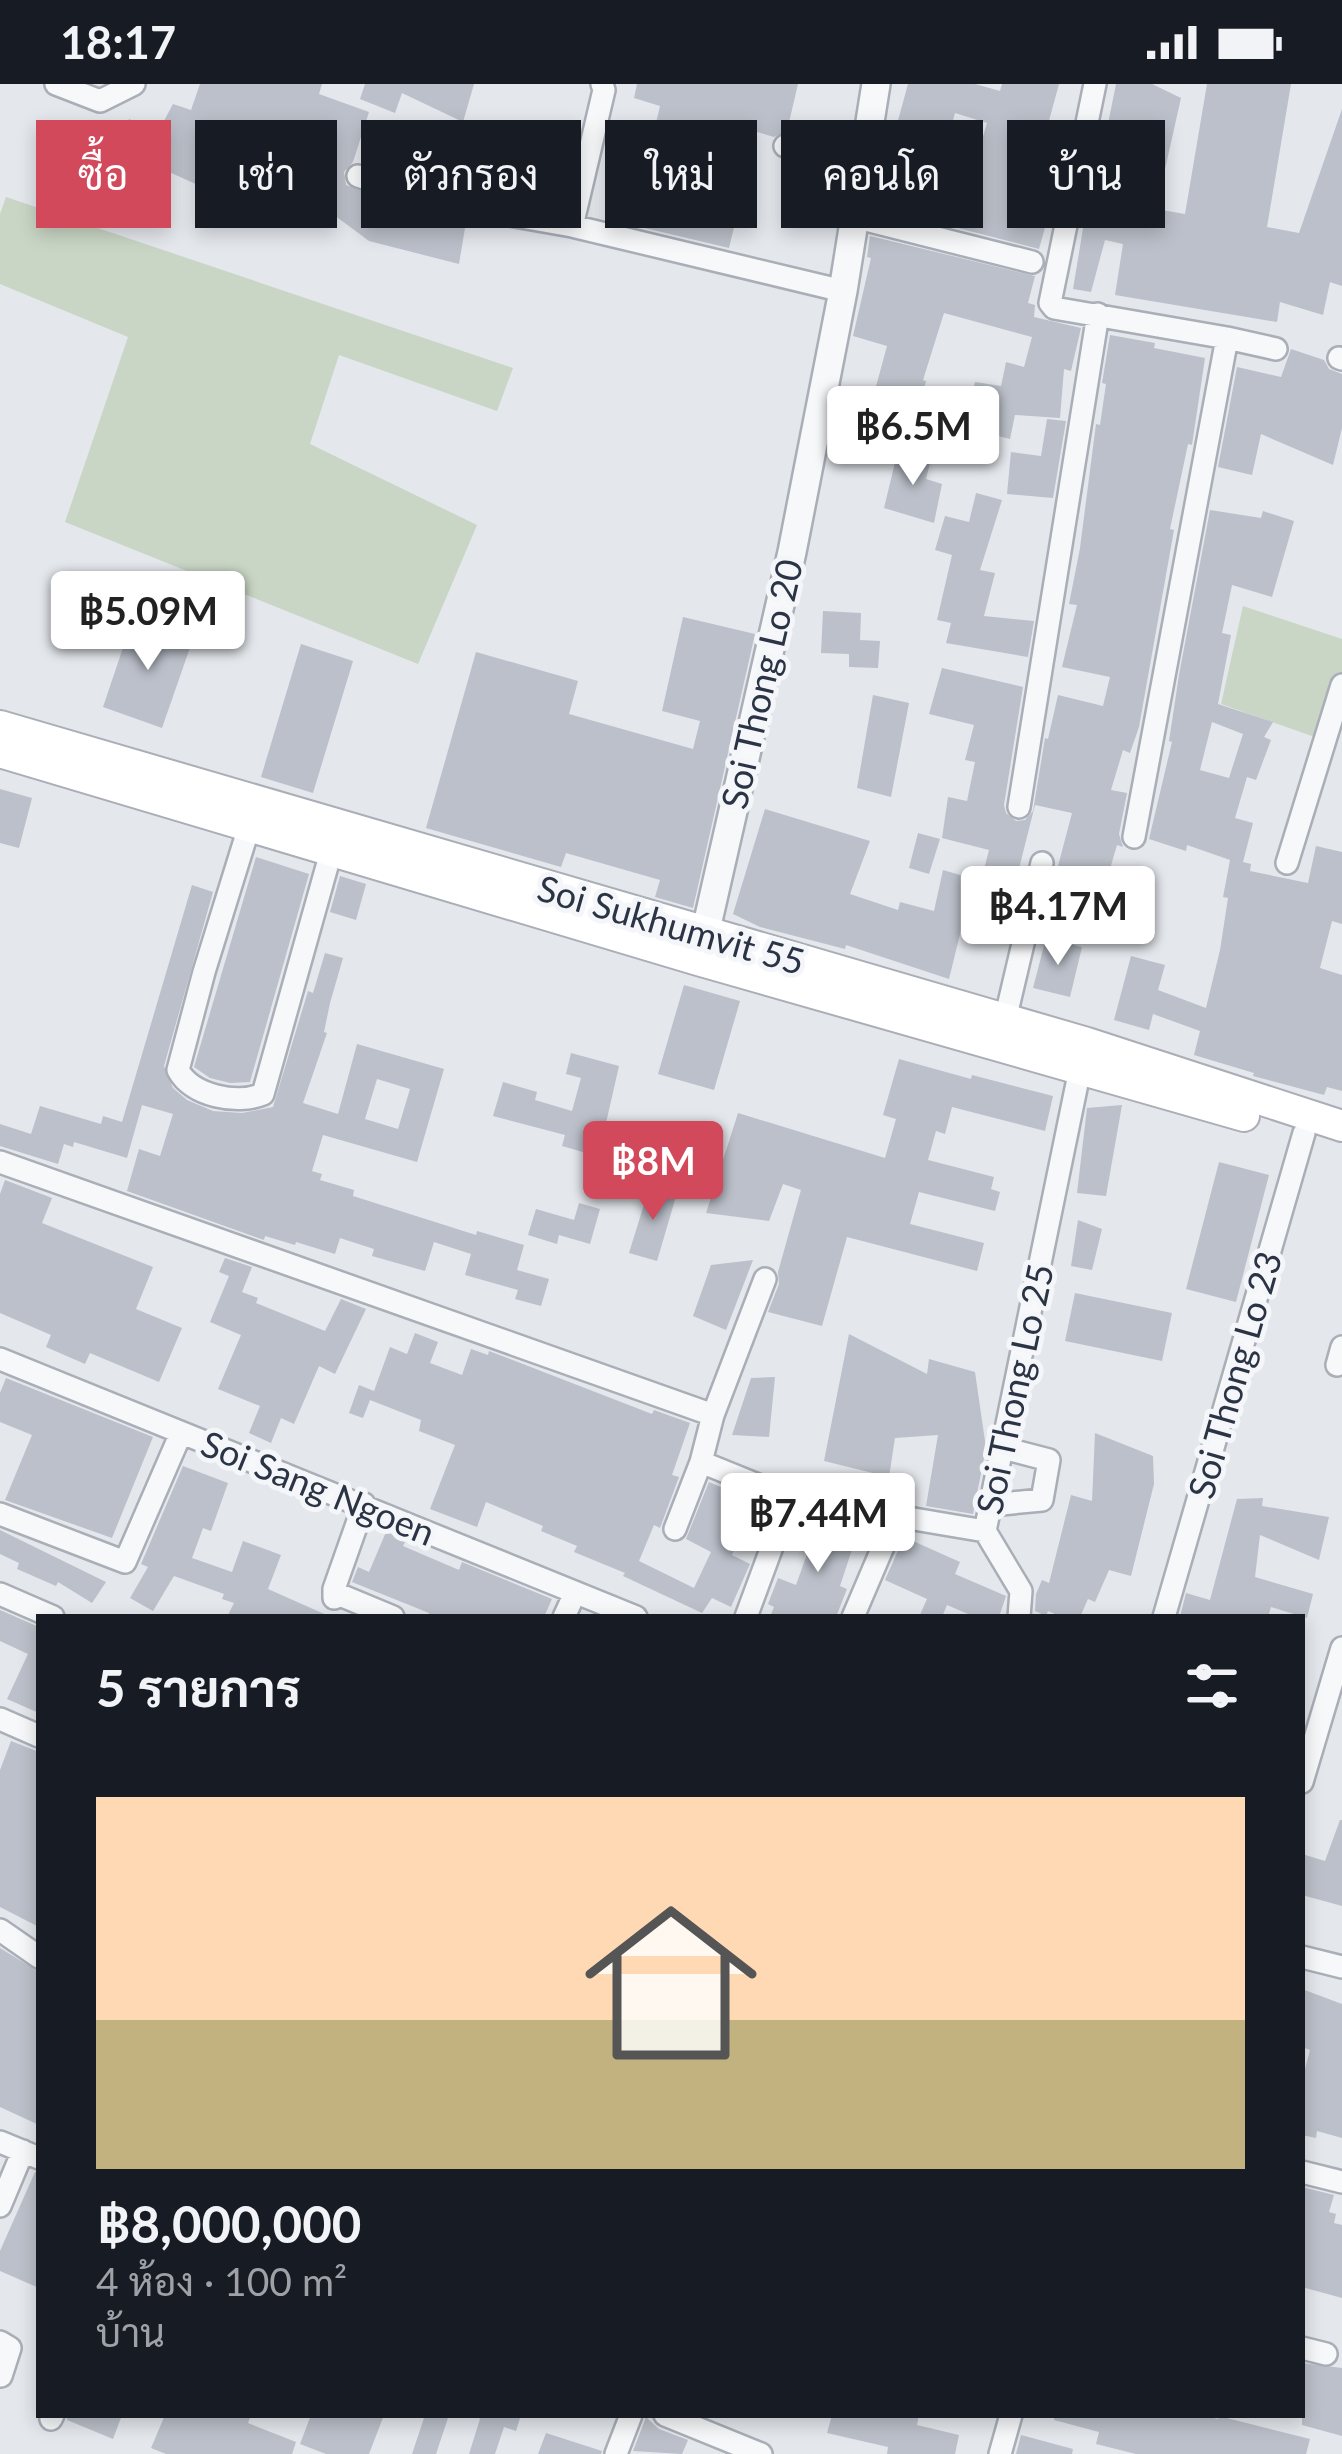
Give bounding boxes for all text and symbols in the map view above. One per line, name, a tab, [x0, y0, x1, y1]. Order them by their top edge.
text: 18:17	[60, 15, 176, 69]
chip: ซื้อ	[36, 120, 171, 228]
chip: เช่า	[195, 120, 337, 228]
chip: ตัวกรอง	[361, 120, 581, 228]
chip: ใหม่	[605, 120, 757, 228]
chip: คอนโด	[781, 120, 983, 228]
chip: บ้าน	[1007, 120, 1165, 228]
pin: ฿6.5M	[829, 386, 997, 488]
text: ฿6.5M	[854, 402, 972, 448]
street label: Soi Thong Lo 20	[711, 555, 811, 813]
pin: ฿5.09M	[50, 571, 246, 673]
text: ฿5.09M	[78, 587, 218, 633]
street label: Soi Sukhumvit 55	[533, 865, 810, 983]
pin: ฿4.17M	[960, 866, 1156, 968]
text: ฿4.17M	[988, 882, 1128, 928]
pin: ฿8M	[595, 1121, 711, 1223]
text: ฿8M	[610, 1137, 696, 1183]
street label: Soi Thong Lo 23	[1178, 1246, 1290, 1503]
street label: Soi Thong Lo 25	[966, 1260, 1062, 1518]
street label: Soi Sang Ngoen	[195, 1420, 441, 1554]
pin: ฿7.44M	[720, 1473, 916, 1575]
text: ฿7.44M	[748, 1489, 888, 1535]
icon: filters	[1179, 1653, 1245, 1719]
text: 5 รายการ	[96, 1657, 301, 1718]
icon: home	[563, 1875, 779, 2091]
text: ฿8,000,000	[96, 2193, 361, 2254]
text: 4 ห้อง · 100 m²	[96, 2258, 347, 2304]
text: บ้าน	[96, 2309, 165, 2355]

